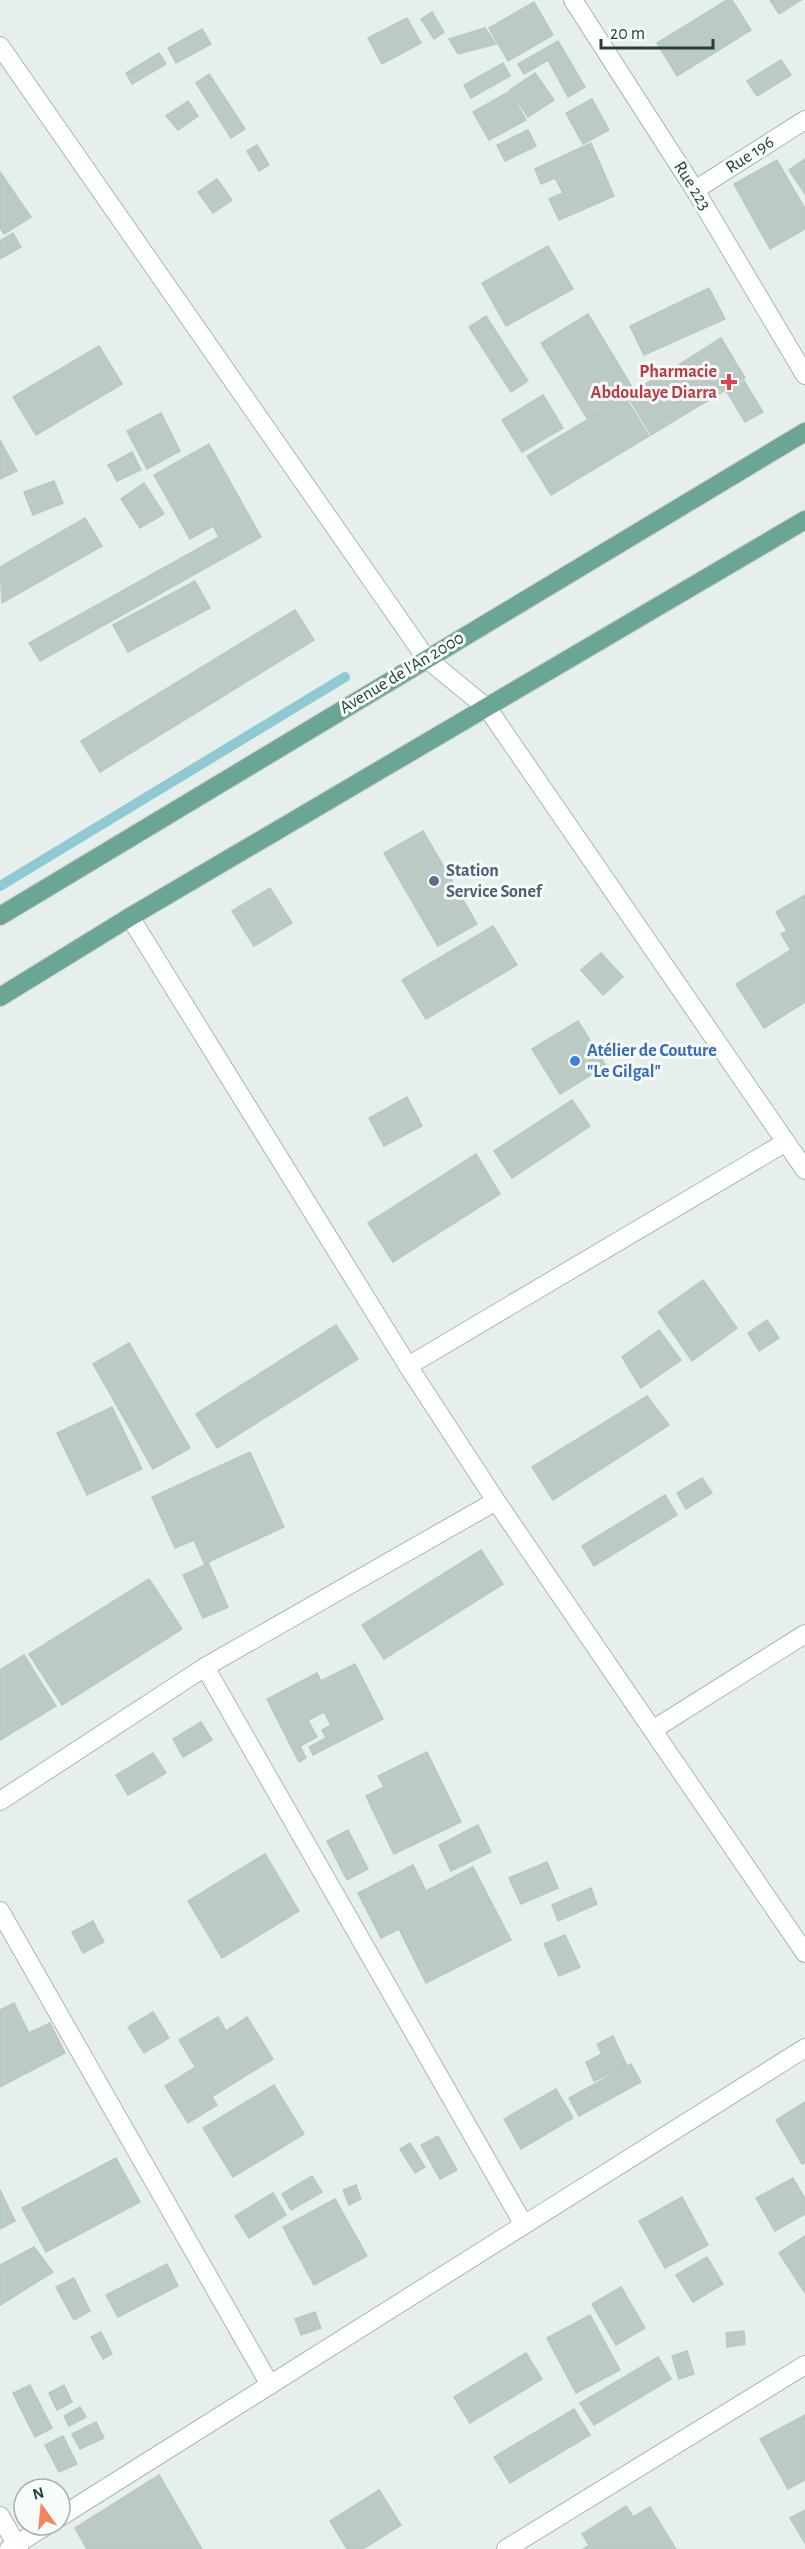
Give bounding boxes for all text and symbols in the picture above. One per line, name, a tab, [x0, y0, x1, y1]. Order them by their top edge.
scale bar	[601, 12, 714, 50]
text: 20 m	[610, 25, 645, 43]
street label: Rue 196	[723, 133, 777, 177]
street label: Rue 223	[670, 158, 714, 214]
place label: Pharmacie Abdoulaye Diarra	[591, 363, 717, 402]
marker: Pharmacie Abdoulaye Diarra	[722, 375, 736, 389]
street label: Avenue de l'An 2000	[337, 629, 467, 717]
place label: Station Service Sonef	[446, 862, 544, 901]
marker: Station Service Sonef	[427, 874, 441, 888]
place label: Atélier de Couture "Le Gilgal"	[587, 1042, 717, 1081]
marker: Atélier de Couture "Le Gilgal"	[568, 1054, 582, 1068]
north arrow	[12, 2477, 72, 2537]
text: N	[31, 2484, 46, 2503]

